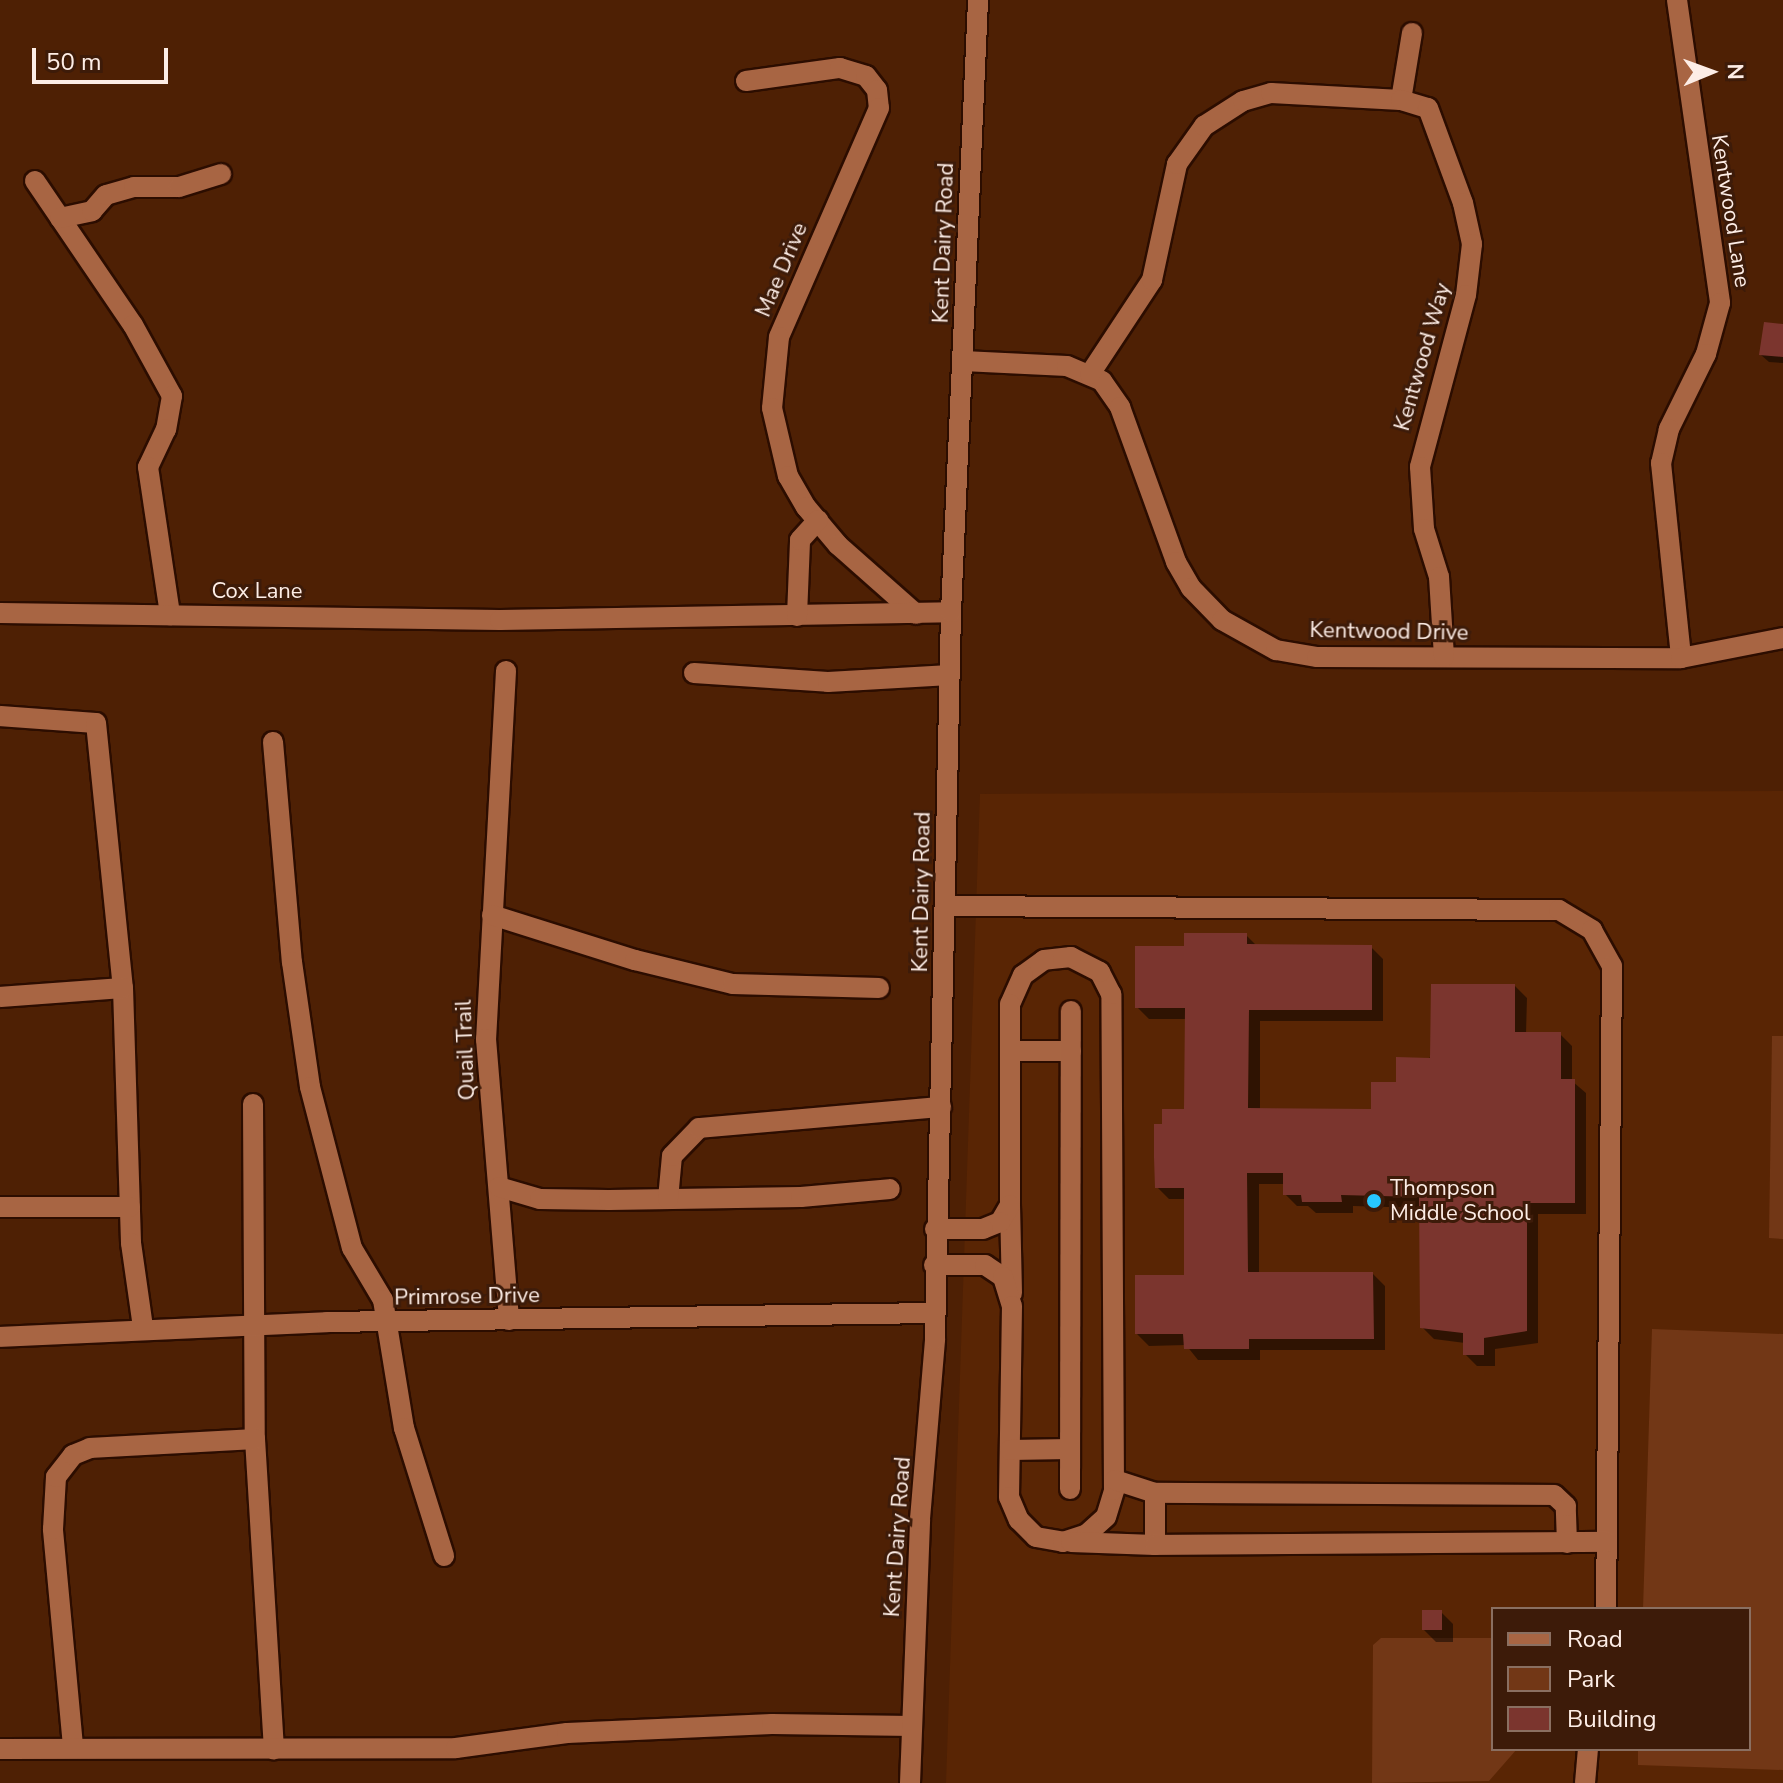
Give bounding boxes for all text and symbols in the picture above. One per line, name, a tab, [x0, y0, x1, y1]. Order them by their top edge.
scale bar	[36, 32, 172, 82]
north arrow	[1671, 32, 1751, 112]
text: 50 m	[46, 46, 102, 78]
text: N	[1720, 63, 1750, 80]
street label: Kentwood Lane	[1705, 133, 1755, 289]
street label: Kent Dairy Road	[928, 162, 960, 324]
street label: Mae Drive	[750, 219, 814, 321]
street label: Kentwood Way	[1389, 280, 1457, 434]
street label: Cox Lane	[211, 579, 303, 605]
street label: Kentwood Drive	[1309, 617, 1469, 647]
street label: Kent Dairy Road	[907, 811, 937, 973]
street label: Quail Trail	[451, 999, 481, 1101]
place label: Thompson Middle School	[1390, 1175, 1531, 1226]
marker: Thompson Middle School	[1365, 1192, 1383, 1210]
street label: Primrose Drive	[394, 1283, 540, 1311]
street label: Kent Dairy Road	[879, 1456, 917, 1618]
legend	[1491, 1607, 1751, 1751]
text: Road	[1567, 1623, 1623, 1655]
text: Park	[1567, 1663, 1615, 1695]
text: Building	[1567, 1703, 1657, 1735]

